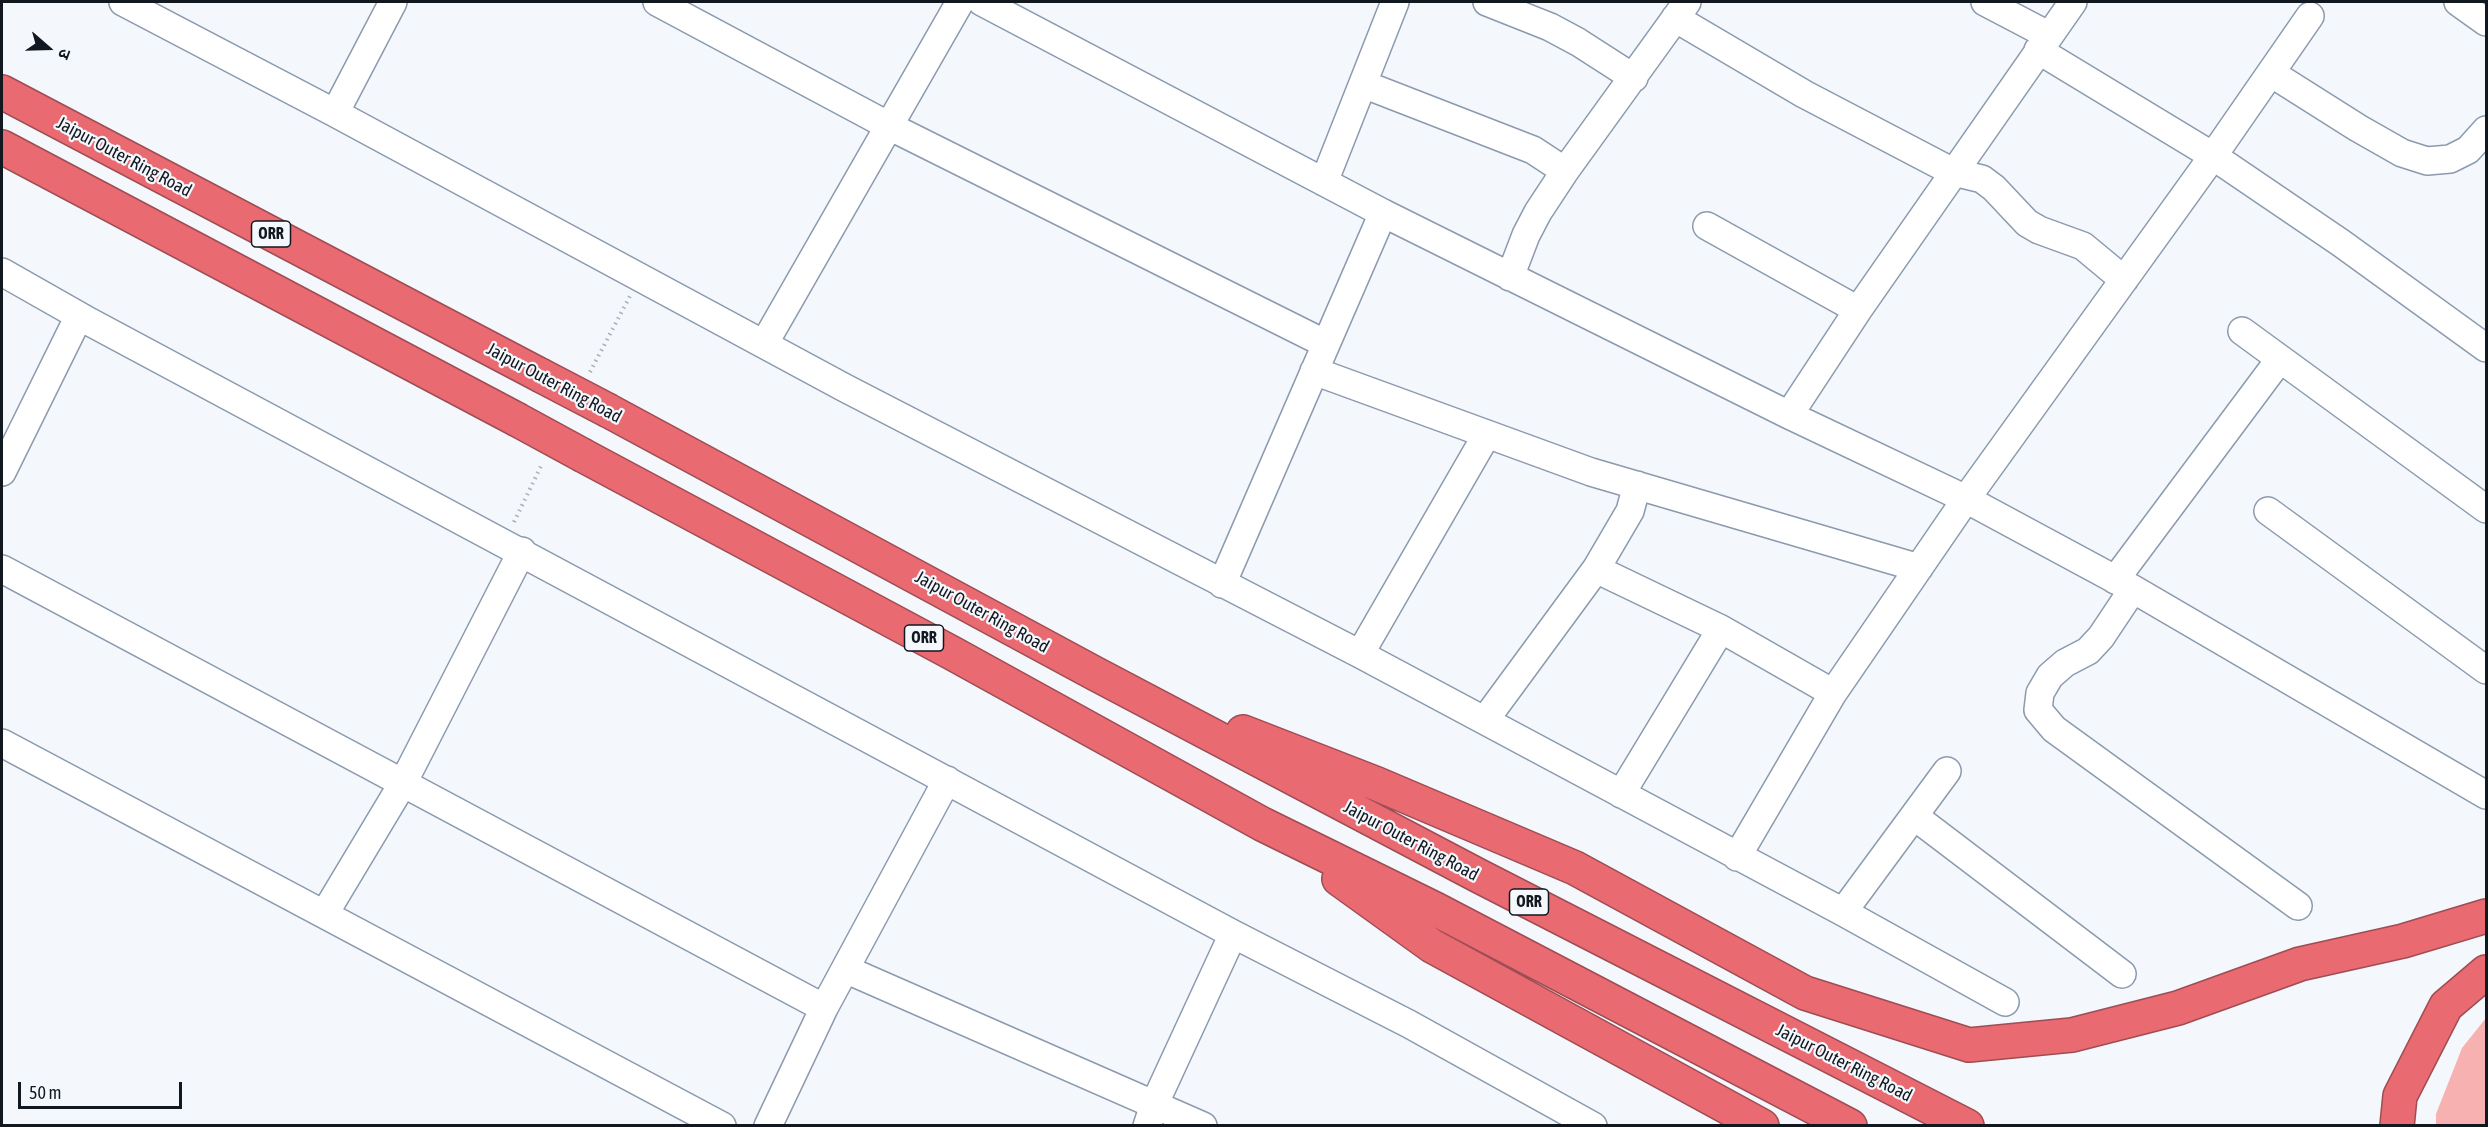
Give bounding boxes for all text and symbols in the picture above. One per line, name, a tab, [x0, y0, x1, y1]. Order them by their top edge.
north arrow	[18, 18, 78, 78]
text: उ	[55, 47, 75, 62]
street label: Jaipur Outer Ring Road	[53, 112, 195, 202]
road number: ORR	[252, 221, 290, 247]
street label: Jaipur Outer Ring Road	[483, 338, 625, 428]
street label: Jaipur Outer Ring Road	[911, 566, 1053, 658]
road number: ORR	[904, 625, 944, 651]
street label: Jaipur Outer Ring Road	[1340, 796, 1482, 886]
road number: ORR	[1510, 889, 1549, 915]
street label: Jaipur Outer Ring Road	[1772, 1019, 1916, 1107]
scale bar	[21, 1070, 184, 1108]
text: 50 m	[29, 1082, 61, 1103]

